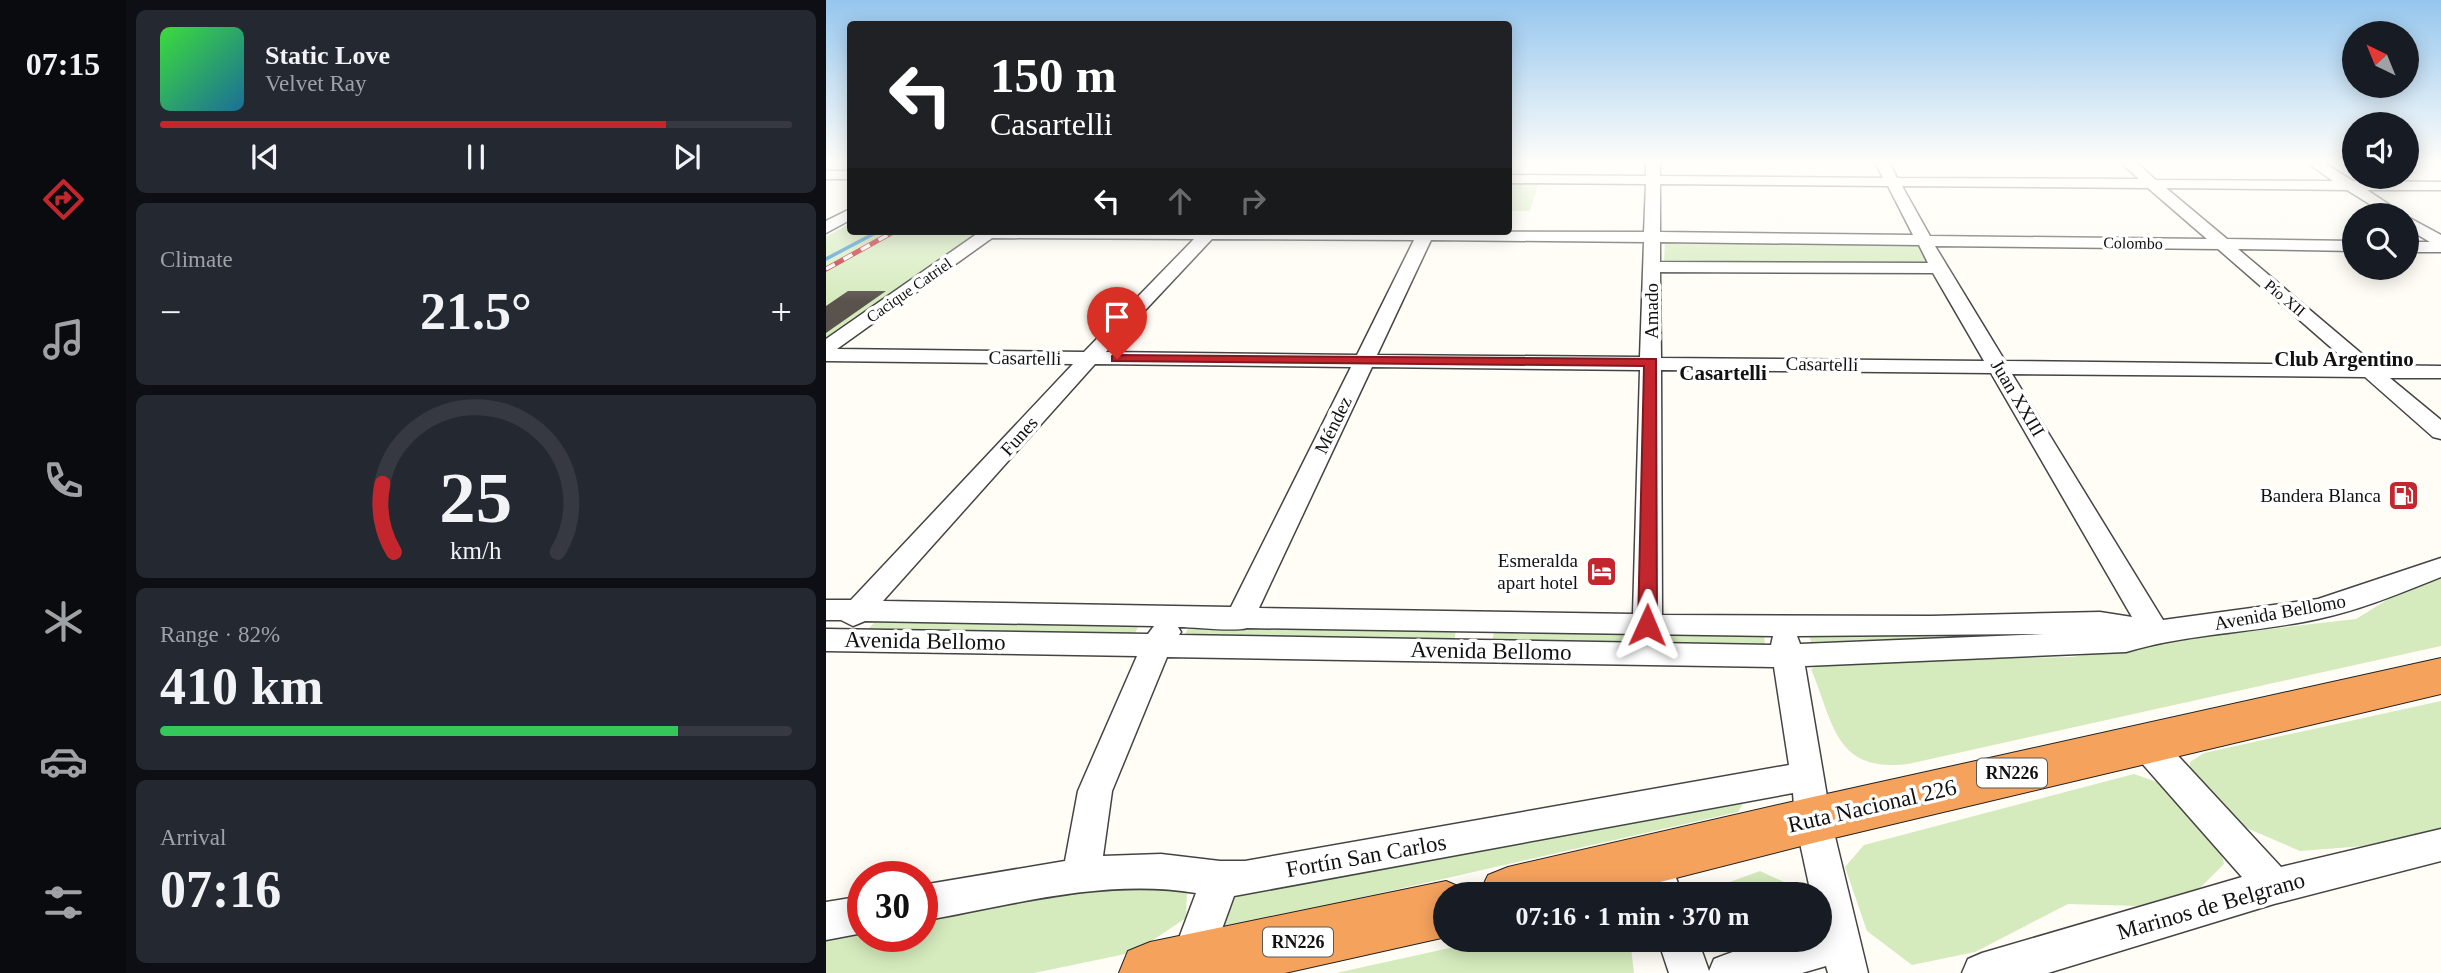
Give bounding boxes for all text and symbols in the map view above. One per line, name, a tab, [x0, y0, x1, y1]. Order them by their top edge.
north arrow	[2342, 21, 2418, 98]
map controls	[2342, 21, 2419, 280]
text: Static Love	[265, 41, 390, 70]
text: 07:15	[26, 46, 100, 82]
text: 150 m	[990, 48, 1117, 103]
icon: left	[875, 49, 966, 140]
text: Velvet Ray	[265, 71, 367, 96]
text: Casartelli	[990, 106, 1113, 142]
button: sound	[2342, 112, 2419, 189]
icon: previous	[246, 138, 284, 176]
icon: pause	[457, 138, 495, 176]
icon: next	[668, 138, 706, 176]
icon: directions	[39, 175, 88, 224]
icon: left	[1088, 182, 1126, 220]
icon: ahead	[1161, 182, 1199, 220]
icon: right	[1234, 182, 1272, 220]
button: search	[2342, 203, 2419, 280]
street label: Colombo	[2103, 234, 2163, 252]
text: Climate	[160, 247, 233, 272]
street label: Cacique Catriel	[863, 254, 956, 326]
street label: Pío XII	[2261, 276, 2309, 320]
text: 21.5°	[420, 283, 532, 340]
street label: Amado	[1641, 283, 1662, 339]
pin	[1087, 287, 1147, 359]
text: −	[160, 291, 181, 333]
text: +	[771, 291, 792, 333]
icon: arrive	[1098, 298, 1136, 336]
icon: music	[39, 315, 88, 364]
street label: Casartelli	[988, 347, 1062, 369]
district label: Club Argentino	[2274, 347, 2414, 371]
street label: Casartelli	[1785, 353, 1859, 375]
street label: Juan XXIII	[1987, 356, 2049, 440]
district label: Casartelli	[1679, 361, 1767, 385]
street label: Méndez	[1310, 393, 1356, 457]
street label: Funes	[996, 412, 1042, 460]
icon: phone	[39, 456, 88, 505]
text: 25	[440, 458, 512, 539]
fuel station icon: Bandera Blanca	[2387, 478, 2421, 512]
place label: Bandera Blanca	[2260, 485, 2382, 506]
text: km/h	[450, 537, 502, 564]
place label: Esmeralda apart hotel	[1497, 550, 1579, 593]
hotel icon: Esmeralda apart hotel	[1584, 554, 1618, 588]
position arrow	[1610, 588, 1684, 662]
street label: Avenida Bellomo	[2213, 590, 2347, 634]
icon: climate	[39, 597, 88, 646]
text: Range · 82%	[160, 622, 280, 647]
street label: Avenida Bellomo	[844, 627, 1006, 655]
street label: Avenida Bellomo	[1410, 637, 1572, 665]
text: 410 km	[160, 658, 323, 715]
icon: car	[39, 737, 88, 786]
road number: RN226	[1977, 758, 2047, 788]
street label: Ruta Nacional 226	[1785, 774, 1959, 838]
text: Arrival	[160, 825, 226, 850]
street label: Fortín San Carlos	[1284, 830, 1448, 882]
text: 07:16	[160, 861, 281, 918]
speed limit sign: 30	[847, 861, 938, 952]
street label: Marinos de Belgrano	[2114, 867, 2308, 945]
icon: filters	[39, 878, 88, 927]
text: 07:16 · 1 min · 370 m	[1516, 902, 1750, 931]
road number: RN226	[1263, 928, 1333, 957]

